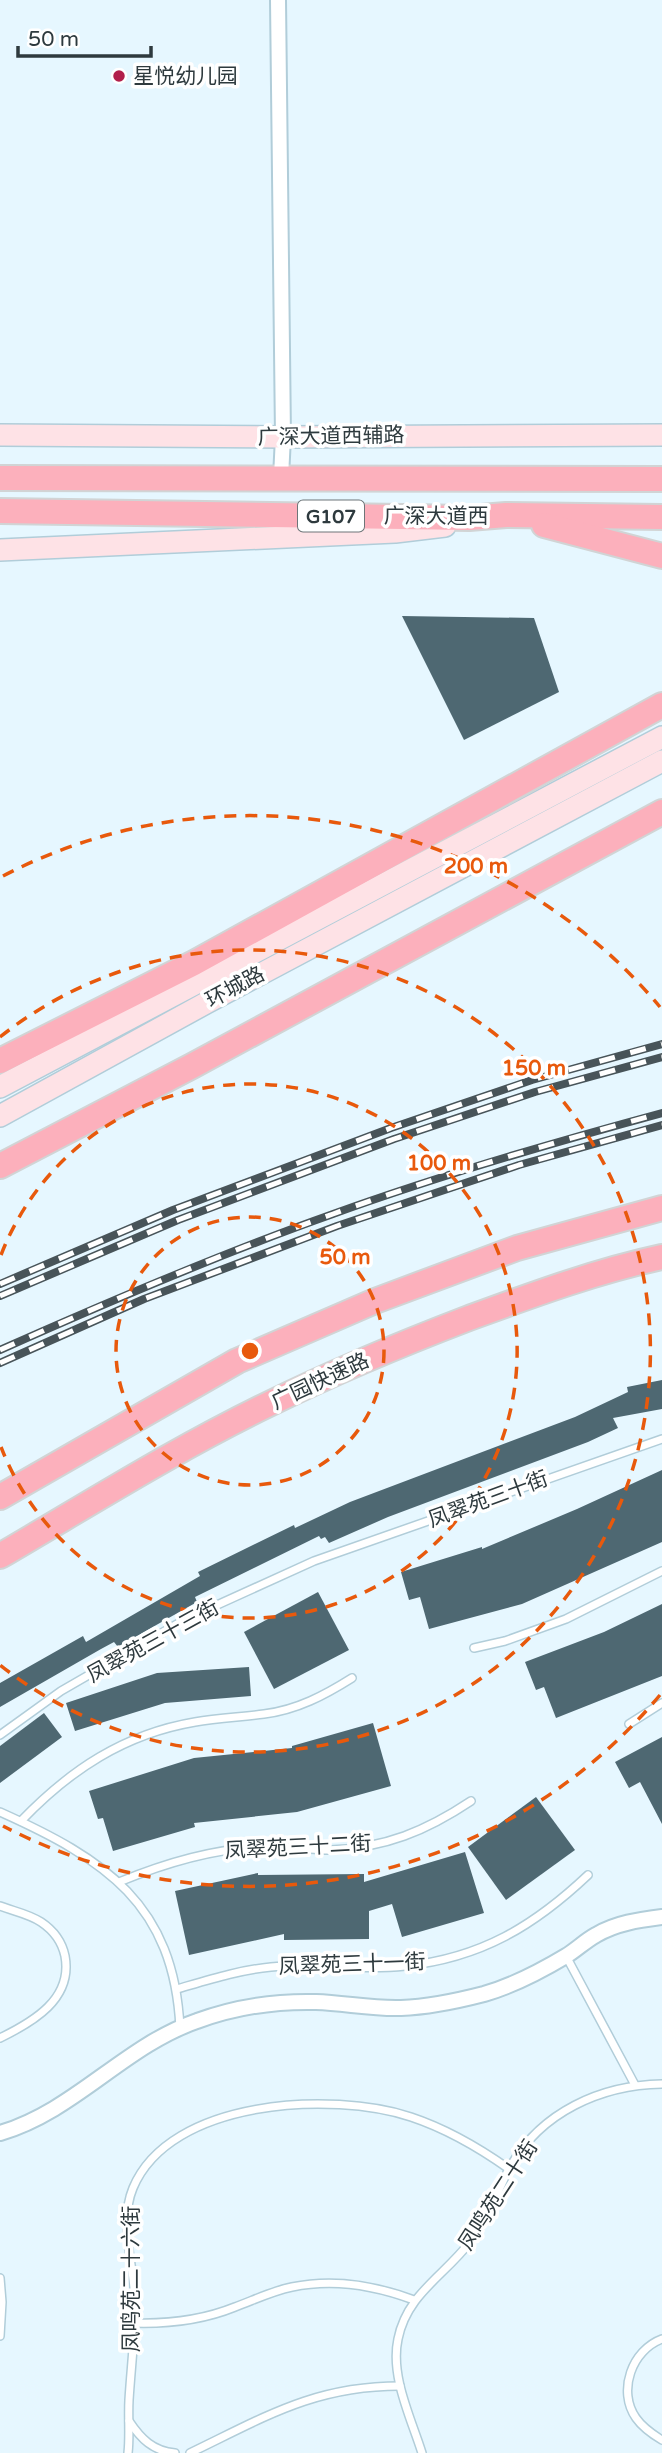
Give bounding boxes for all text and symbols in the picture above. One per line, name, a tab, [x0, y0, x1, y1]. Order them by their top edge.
scale bar	[18, 14, 150, 58]
text: 50 m	[28, 27, 79, 52]
place label: 星悦幼儿园	[133, 64, 238, 89]
marker: 星悦幼儿园	[111, 68, 127, 84]
street label: 广深大道西辅路	[257, 423, 405, 450]
road number: G107	[298, 500, 364, 531]
street label: 广深大道西	[384, 504, 489, 529]
text: 200 m	[444, 854, 508, 879]
street label: 环城路	[202, 962, 269, 1013]
text: 150 m	[502, 1056, 566, 1081]
text: 100 m	[407, 1151, 471, 1176]
text: 50 m	[319, 1245, 371, 1270]
centre of rings	[238, 1339, 262, 1363]
street label: 广园快速路	[267, 1348, 373, 1415]
street label: 凤翠苑三十街	[425, 1466, 552, 1533]
street label: 凤翠苑三十三街	[83, 1595, 224, 1688]
street label: 凤翠苑三十二街	[224, 1831, 372, 1864]
street label: 凤翠苑三十一街	[278, 1949, 426, 1980]
street label: 凤鸣苑二十街	[454, 2136, 543, 2255]
street label: 凤鸣苑二十六街	[119, 2206, 144, 2353]

